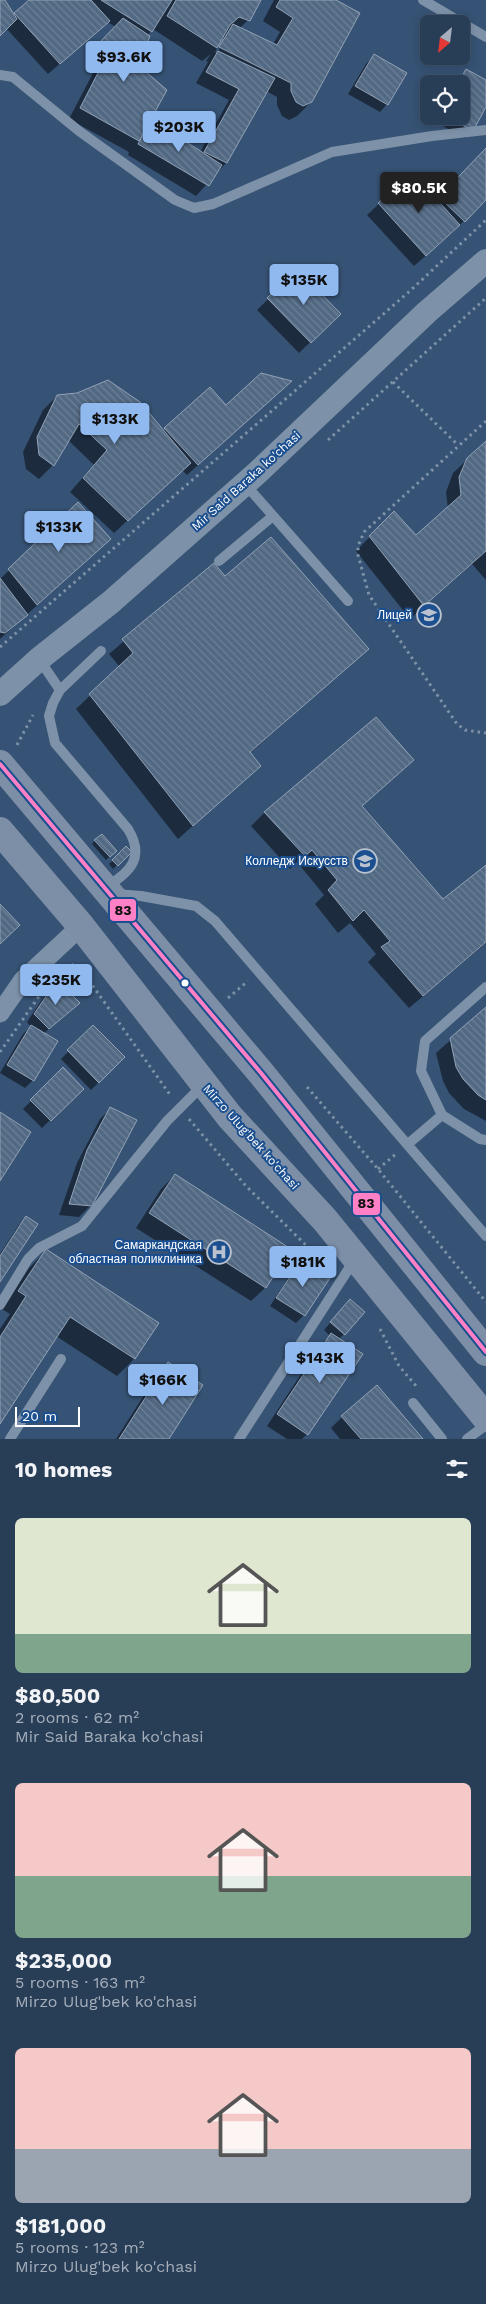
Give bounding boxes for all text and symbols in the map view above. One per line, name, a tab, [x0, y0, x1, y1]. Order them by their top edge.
north arrow	[420, 15, 470, 65]
map controls	[420, 15, 470, 125]
pin: $93.6K	[83, 41, 165, 83]
text: $93.6K	[97, 47, 151, 66]
button: locate	[420, 75, 470, 125]
pin: $203K	[144, 110, 214, 153]
text: $203K	[154, 117, 204, 136]
pin: $80.5K	[378, 172, 460, 214]
text: $80.5K	[391, 178, 447, 197]
pin: $135K	[269, 264, 339, 306]
text: $135K	[280, 270, 328, 289]
pin: $133K	[80, 402, 150, 445]
text: $133K	[91, 409, 139, 428]
street label: Mir Said Baraka ko'chasi	[189, 429, 303, 533]
pin: $133K	[24, 510, 94, 553]
text: $133K	[35, 517, 83, 536]
school or university icon: Лицей	[416, 602, 442, 628]
place label: Лицей	[377, 608, 412, 622]
school or university icon: Колледж Искусств	[352, 848, 378, 874]
place label: Колледж Искусств	[245, 854, 348, 868]
line badge: 83	[109, 898, 137, 922]
text: 83	[115, 902, 131, 918]
pin: $235K	[21, 964, 91, 1006]
text: $235K	[31, 970, 81, 989]
unlabelled marker	[180, 978, 190, 988]
street label: Mirzo Ulug'bek ko'chasi	[200, 1082, 302, 1192]
line badge: 83	[352, 1192, 381, 1216]
text: 83	[358, 1195, 374, 1211]
place label: Самаркандская областная поликлиника	[69, 1238, 202, 1266]
hospital icon: Самаркандская областная поликлиника	[206, 1239, 232, 1265]
pin: $181K	[268, 1246, 338, 1288]
text: $181K	[280, 1252, 326, 1271]
pin: $143K	[285, 1342, 355, 1384]
text: $143K	[296, 1348, 344, 1367]
pin: $166K	[128, 1364, 198, 1406]
text: $166K	[139, 1370, 187, 1389]
scale bar	[15, 1404, 80, 1427]
text: 20 m	[22, 1408, 57, 1424]
icon: filters	[443, 1455, 471, 1483]
text: 10 homes	[15, 1457, 112, 1482]
icon: home	[198, 1550, 288, 1640]
text: $80,500	[15, 1683, 100, 1708]
text: 2 rooms · 62 m²	[15, 1708, 139, 1727]
text: Mir Said Baraka ko'chasi	[15, 1727, 203, 1746]
icon: home	[198, 1815, 288, 1905]
text: $235,000	[15, 1948, 112, 1973]
text: 5 rooms · 163 m²	[15, 1973, 145, 1992]
text: Mirzo Ulug'bek ko'chasi	[15, 1992, 197, 2011]
icon: home	[198, 2080, 288, 2170]
text: $181,000	[15, 2213, 106, 2238]
text: 5 rooms · 123 m²	[15, 2238, 145, 2257]
text: Mirzo Ulug'bek ko'chasi	[15, 2257, 197, 2276]

